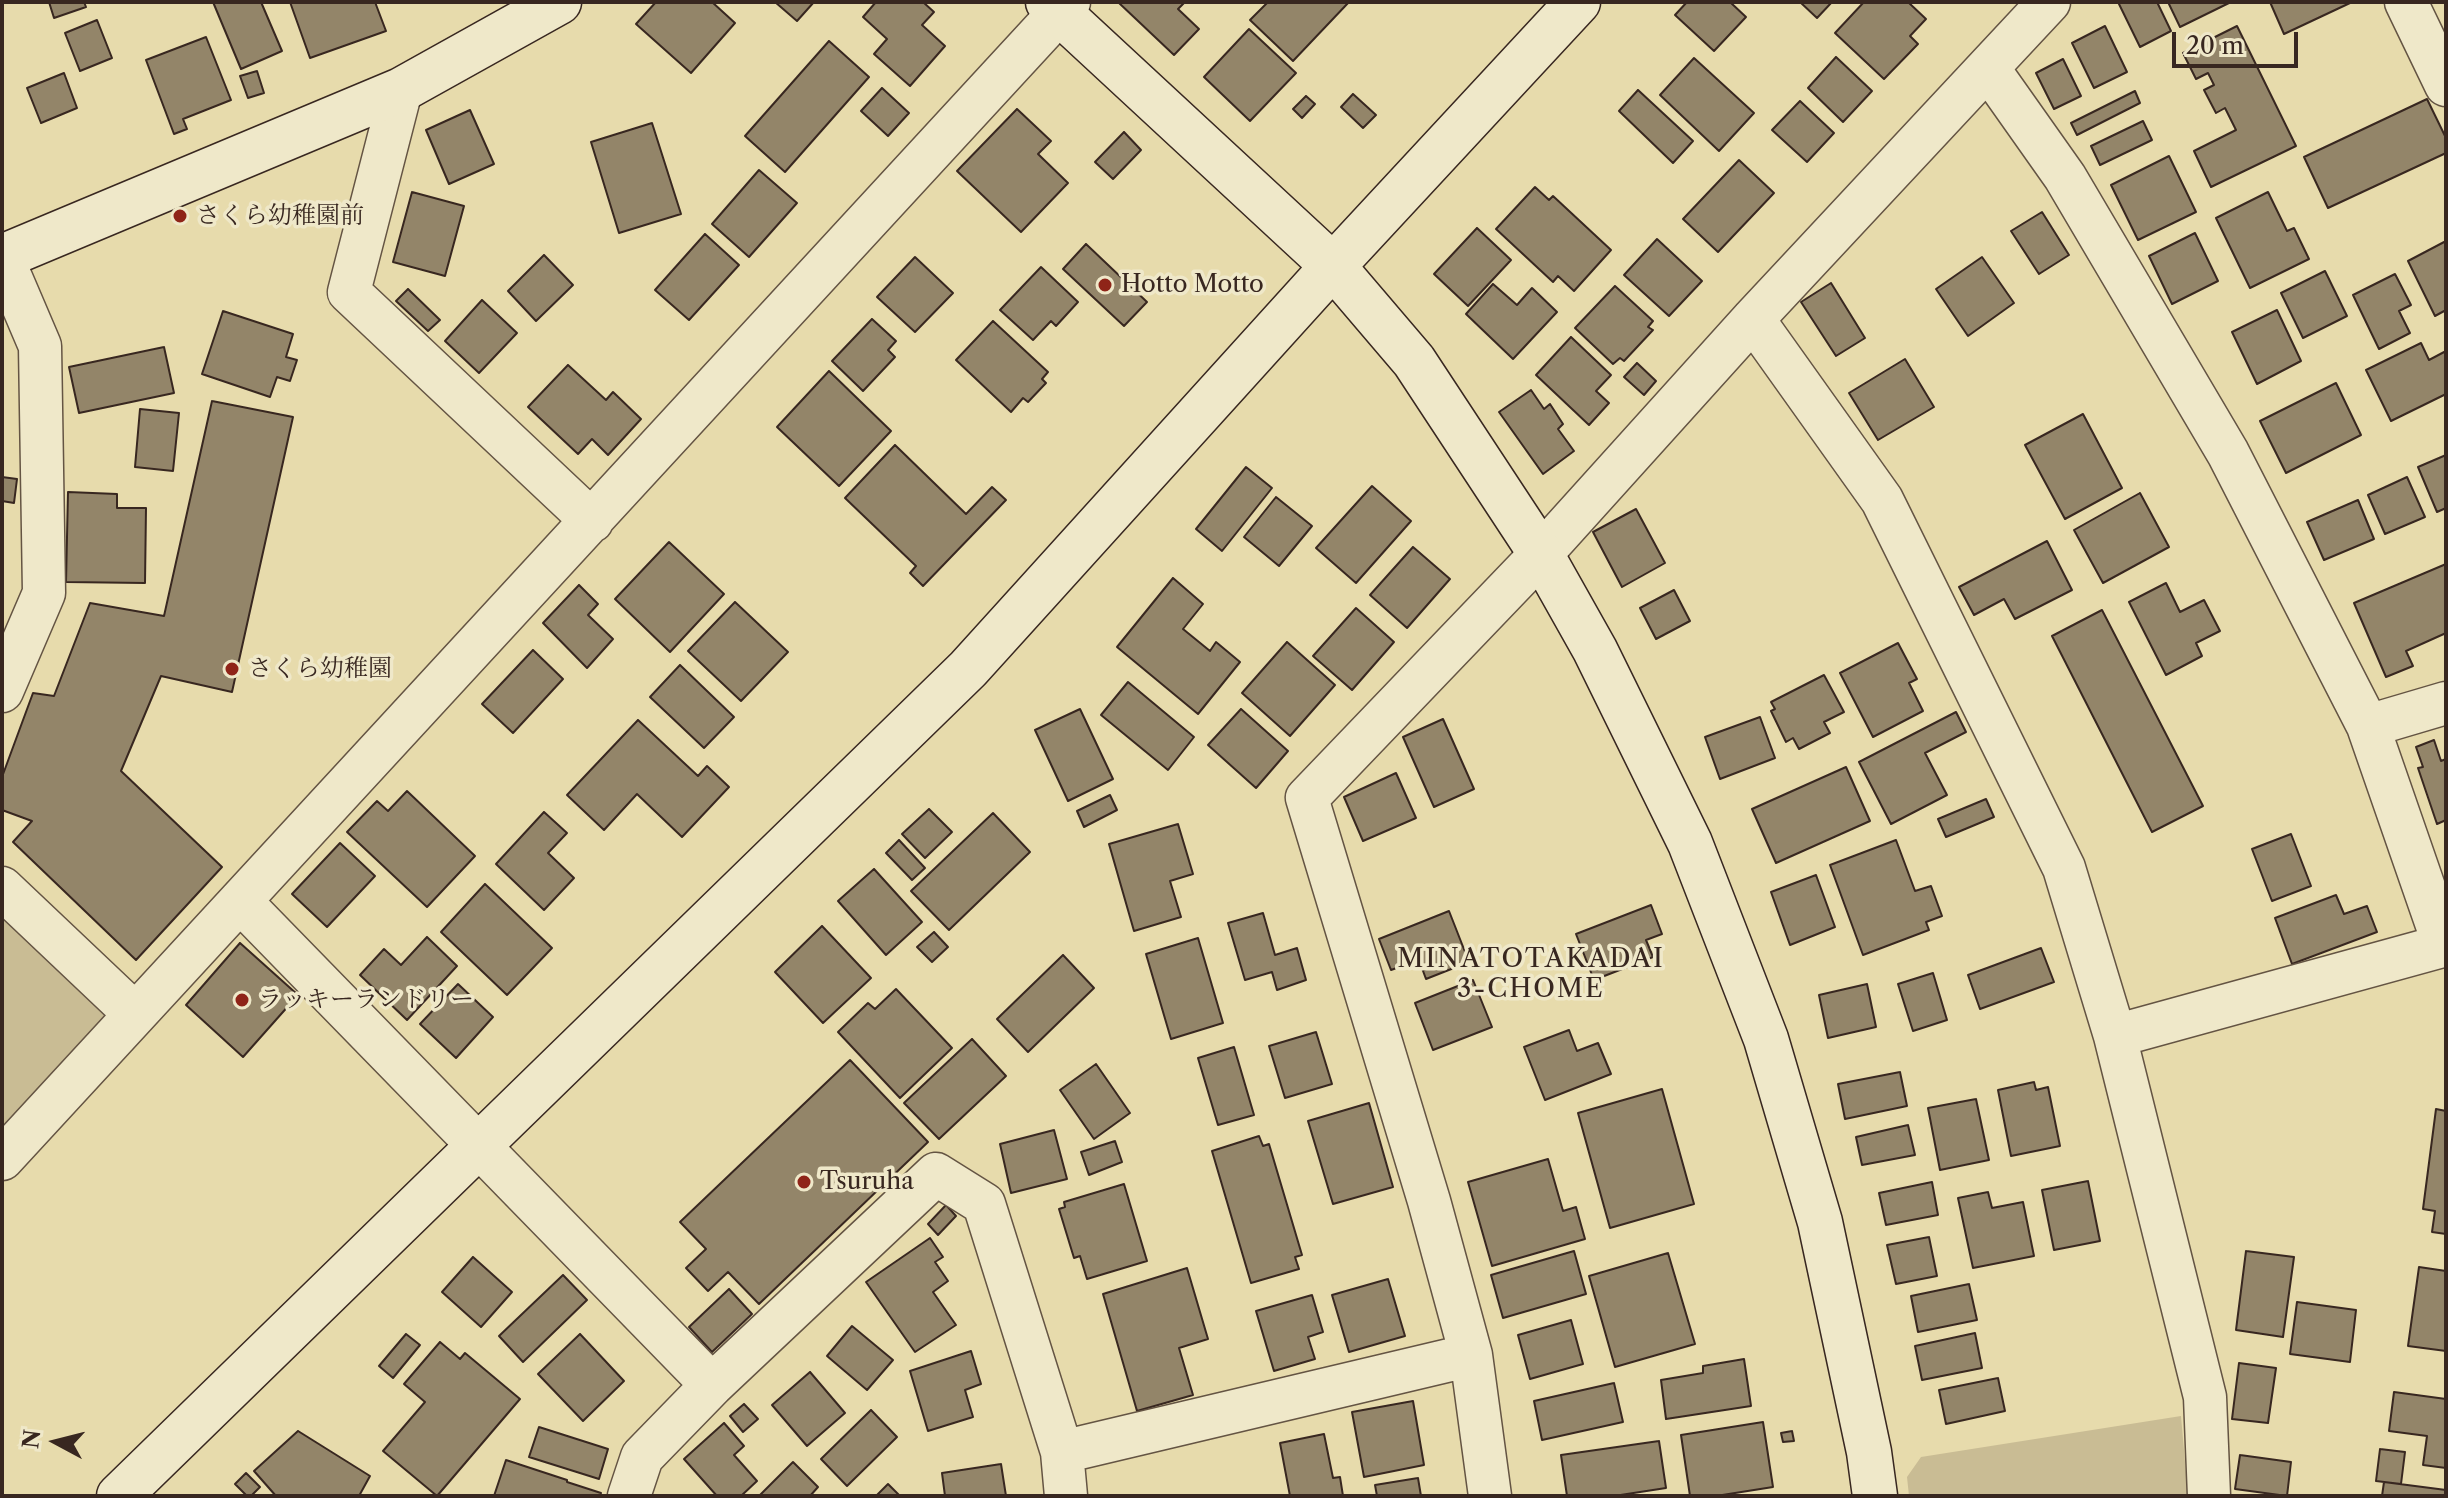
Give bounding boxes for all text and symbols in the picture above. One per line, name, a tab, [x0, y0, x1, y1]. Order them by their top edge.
scale bar	[2176, 16, 2302, 66]
text: 20 m	[2186, 31, 2244, 60]
place label: さくら幼稚園前	[196, 202, 364, 230]
marker: さくら幼稚園前	[171, 207, 189, 225]
place label: Hotto Motto	[1121, 271, 1264, 299]
marker: Hotto Motto	[1096, 276, 1114, 294]
place label: さくら幼稚園	[248, 655, 392, 683]
marker: さくら幼稚園	[223, 660, 241, 678]
district label: MINATOTAKADAI 3-CHOME	[1397, 943, 1665, 1004]
place label: ラッキーランドリー	[258, 986, 474, 1014]
marker: ラッキーランドリー	[233, 991, 251, 1009]
place label: Tsuruha	[820, 1168, 914, 1196]
marker: Tsuruha	[795, 1173, 813, 1191]
north arrow	[16, 1402, 96, 1482]
text: N	[17, 1428, 46, 1450]

